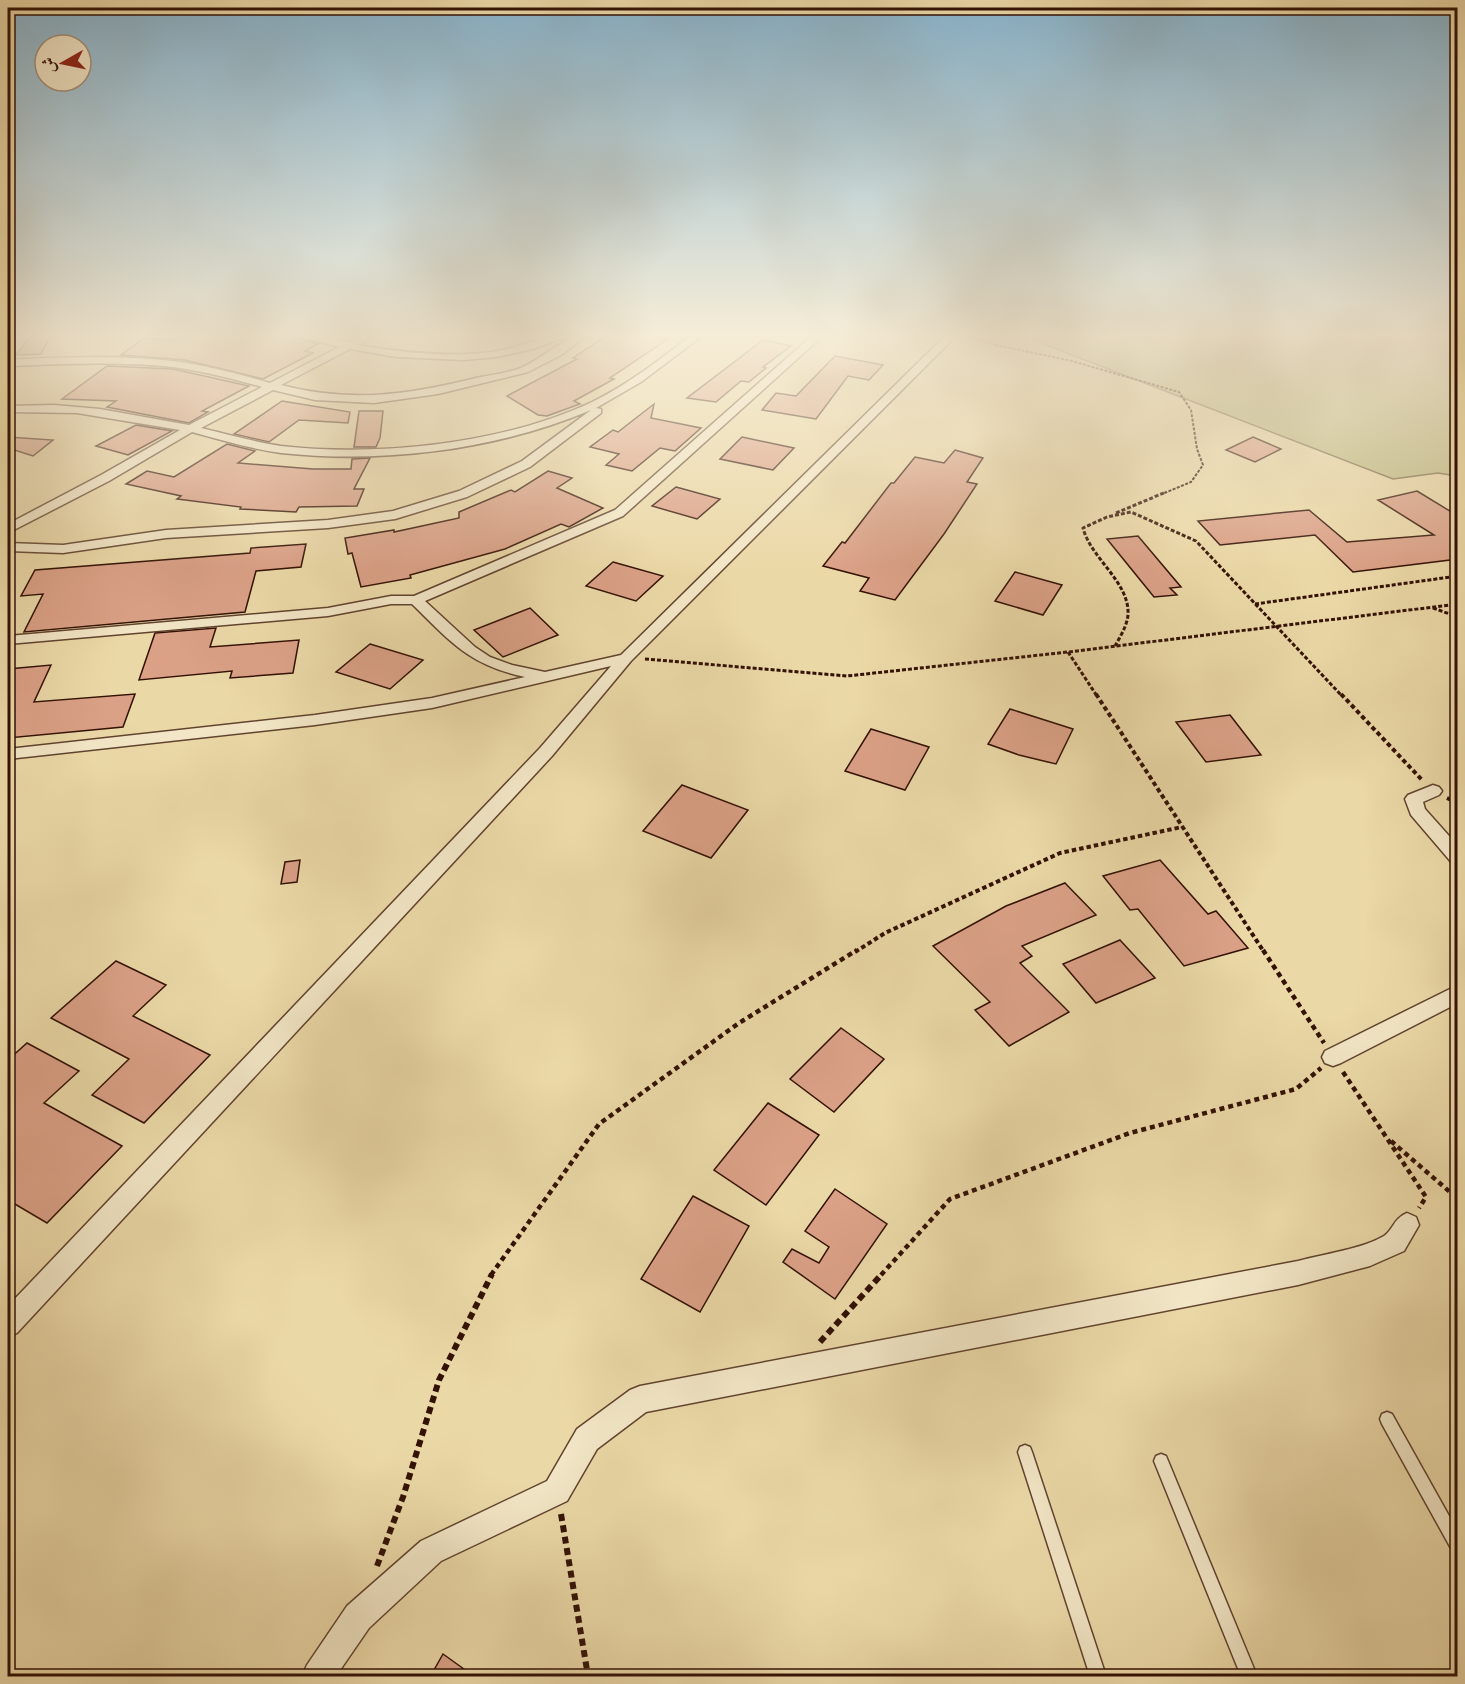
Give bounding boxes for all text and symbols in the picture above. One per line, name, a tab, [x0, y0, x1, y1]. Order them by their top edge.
north arrow	[33, 33, 93, 93]
text: ش	[37, 56, 59, 75]

